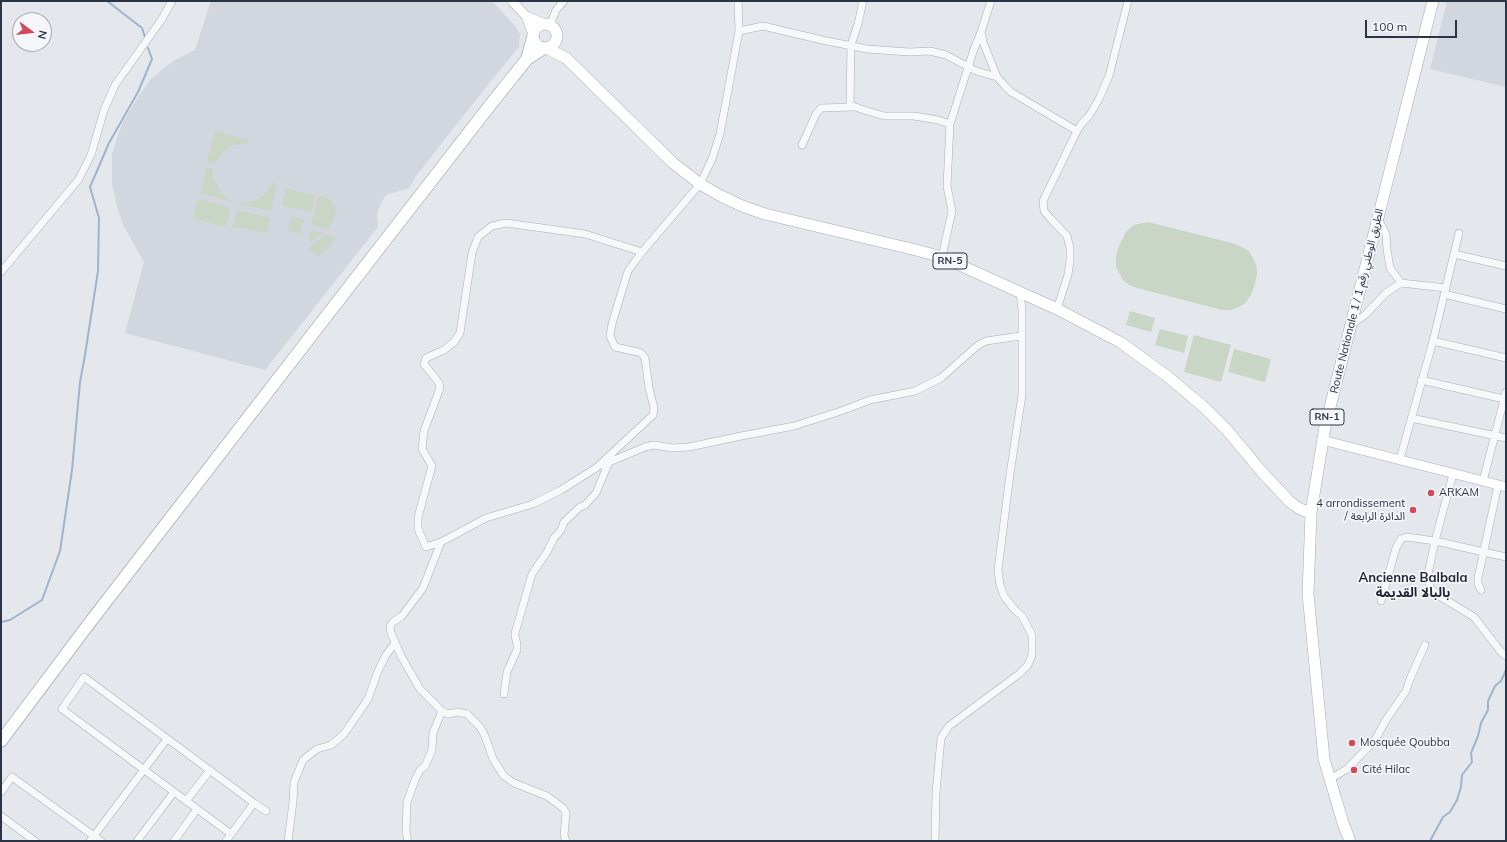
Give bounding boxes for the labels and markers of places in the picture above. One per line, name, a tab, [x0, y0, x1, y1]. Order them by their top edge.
place label: ARKAM	[1439, 486, 1479, 500]
marker: ARKAM	[1426, 488, 1436, 498]
place label: 4 arrondissement / الدائرة الرابعة	[1316, 497, 1405, 523]
marker: 4 arrondissement / الدائرة الرابعة	[1408, 505, 1418, 515]
place label: Mosquée Qoubba	[1360, 736, 1450, 750]
marker: Mosquée Qoubba	[1347, 738, 1357, 748]
place label: Cité Hilac	[1362, 763, 1410, 777]
marker: Cité Hilac	[1349, 765, 1359, 775]

